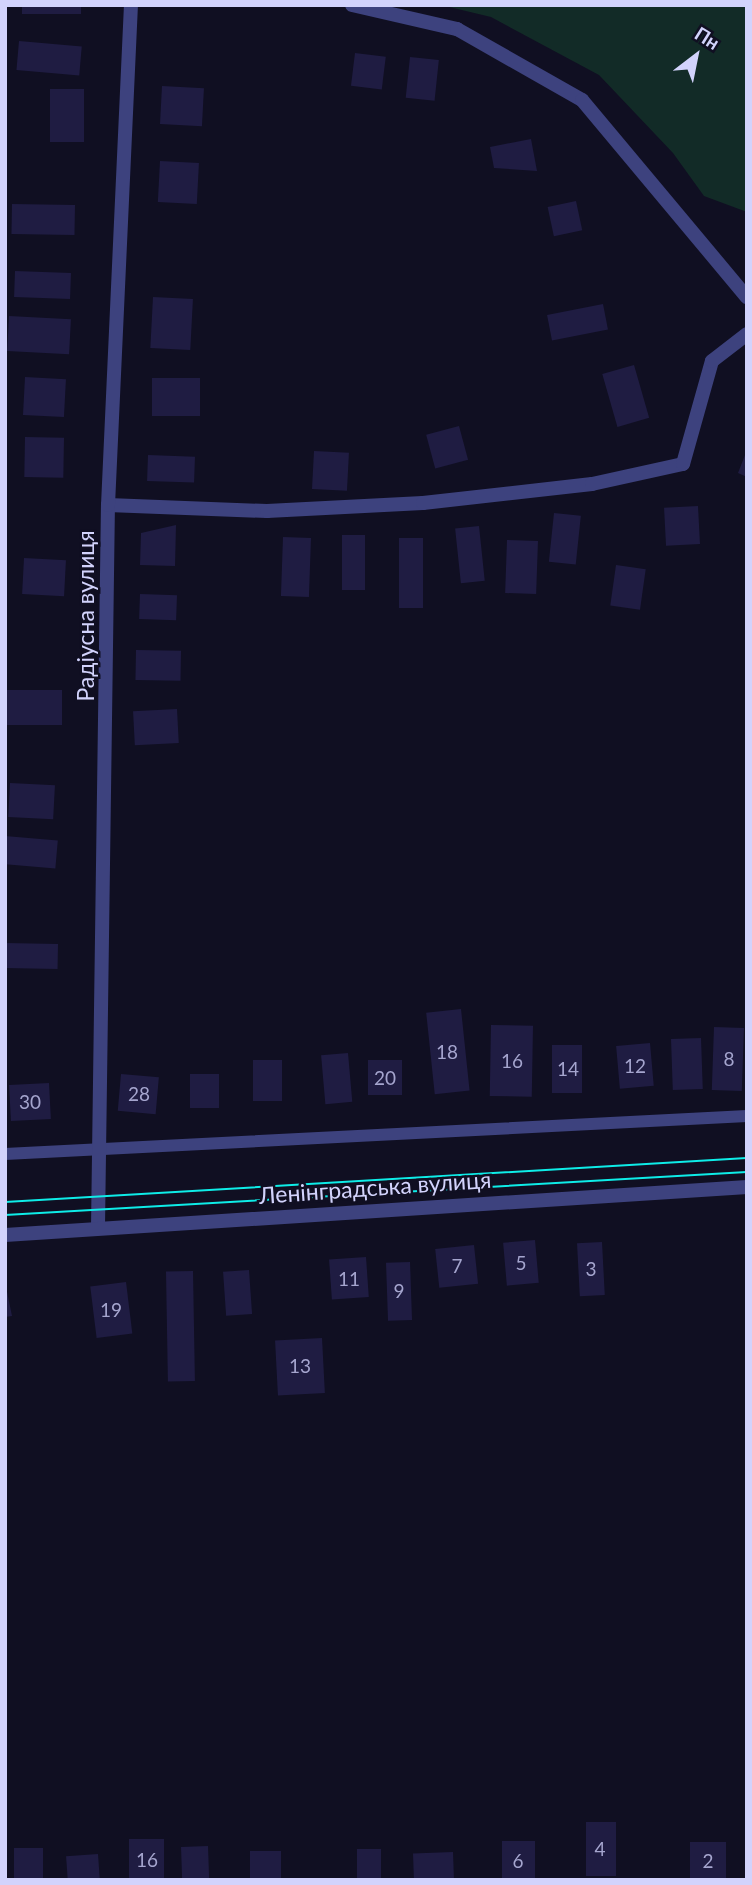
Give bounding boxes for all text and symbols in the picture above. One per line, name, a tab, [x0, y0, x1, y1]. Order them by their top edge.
north arrow	[661, 21, 731, 91]
text: Пн	[691, 21, 724, 54]
street label: Радіусна вулиця	[71, 530, 99, 702]
house number: 18	[436, 1041, 458, 1063]
house number: 8	[723, 1048, 735, 1070]
house number: 16	[501, 1050, 523, 1072]
house number: 12	[624, 1055, 646, 1077]
house number: 14	[557, 1058, 579, 1080]
house number: 20	[374, 1067, 396, 1089]
house number: 28	[128, 1083, 150, 1105]
house number: 30	[19, 1091, 41, 1113]
street label: Ленінградська вулиця	[258, 1165, 492, 1209]
house number: 5	[515, 1252, 527, 1274]
house number: 7	[451, 1255, 463, 1277]
house number: 3	[585, 1258, 597, 1280]
house number: 11	[338, 1268, 360, 1290]
house number: 9	[393, 1280, 405, 1302]
house number: 19	[100, 1299, 122, 1321]
house number: 13	[289, 1355, 311, 1377]
house number: 4	[594, 1838, 606, 1860]
house number: 16	[136, 1849, 158, 1871]
house number: 6	[512, 1850, 524, 1872]
house number: 2	[702, 1850, 714, 1872]

